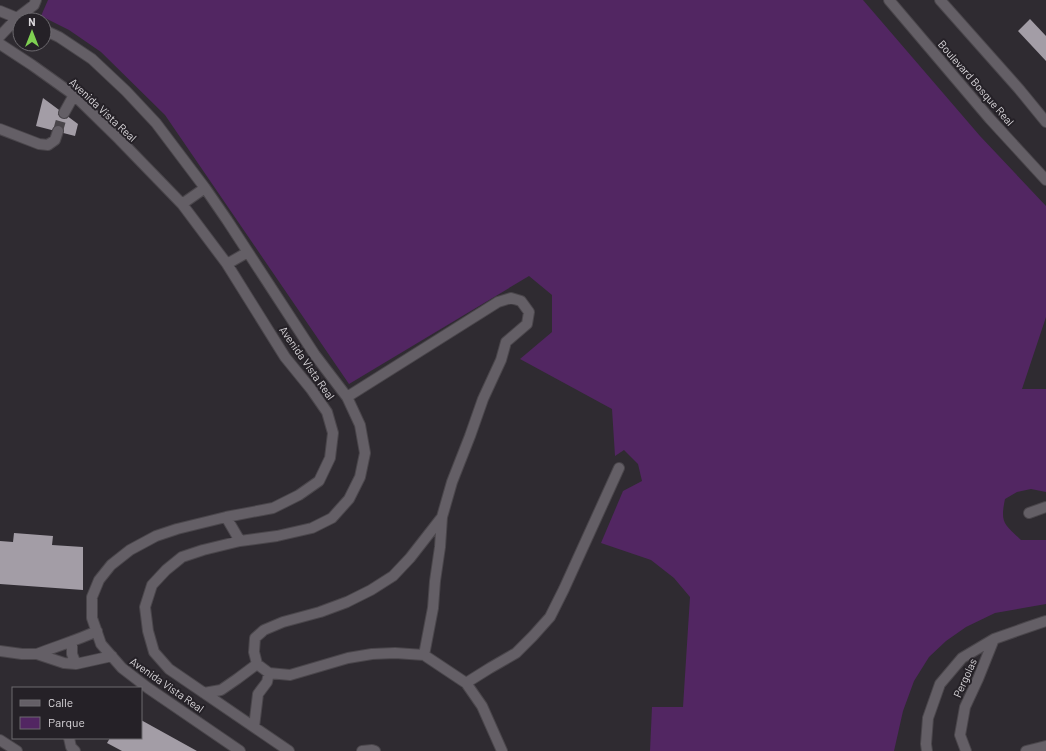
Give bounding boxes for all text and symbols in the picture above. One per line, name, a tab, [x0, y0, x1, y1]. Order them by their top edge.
north arrow	[12, 12, 52, 52]
text: N	[28, 15, 36, 28]
street label: Boulevard Bosque Real	[936, 37, 1017, 128]
street label: Avenida Vista Real	[67, 75, 140, 144]
street label: Avenida Vista Real	[277, 323, 338, 402]
street label: Avenida Vista Real	[128, 654, 207, 715]
street label: Pergolas	[950, 656, 979, 699]
legend	[12, 687, 142, 739]
text: Calle	[48, 695, 73, 709]
text: Parque	[48, 715, 85, 729]

